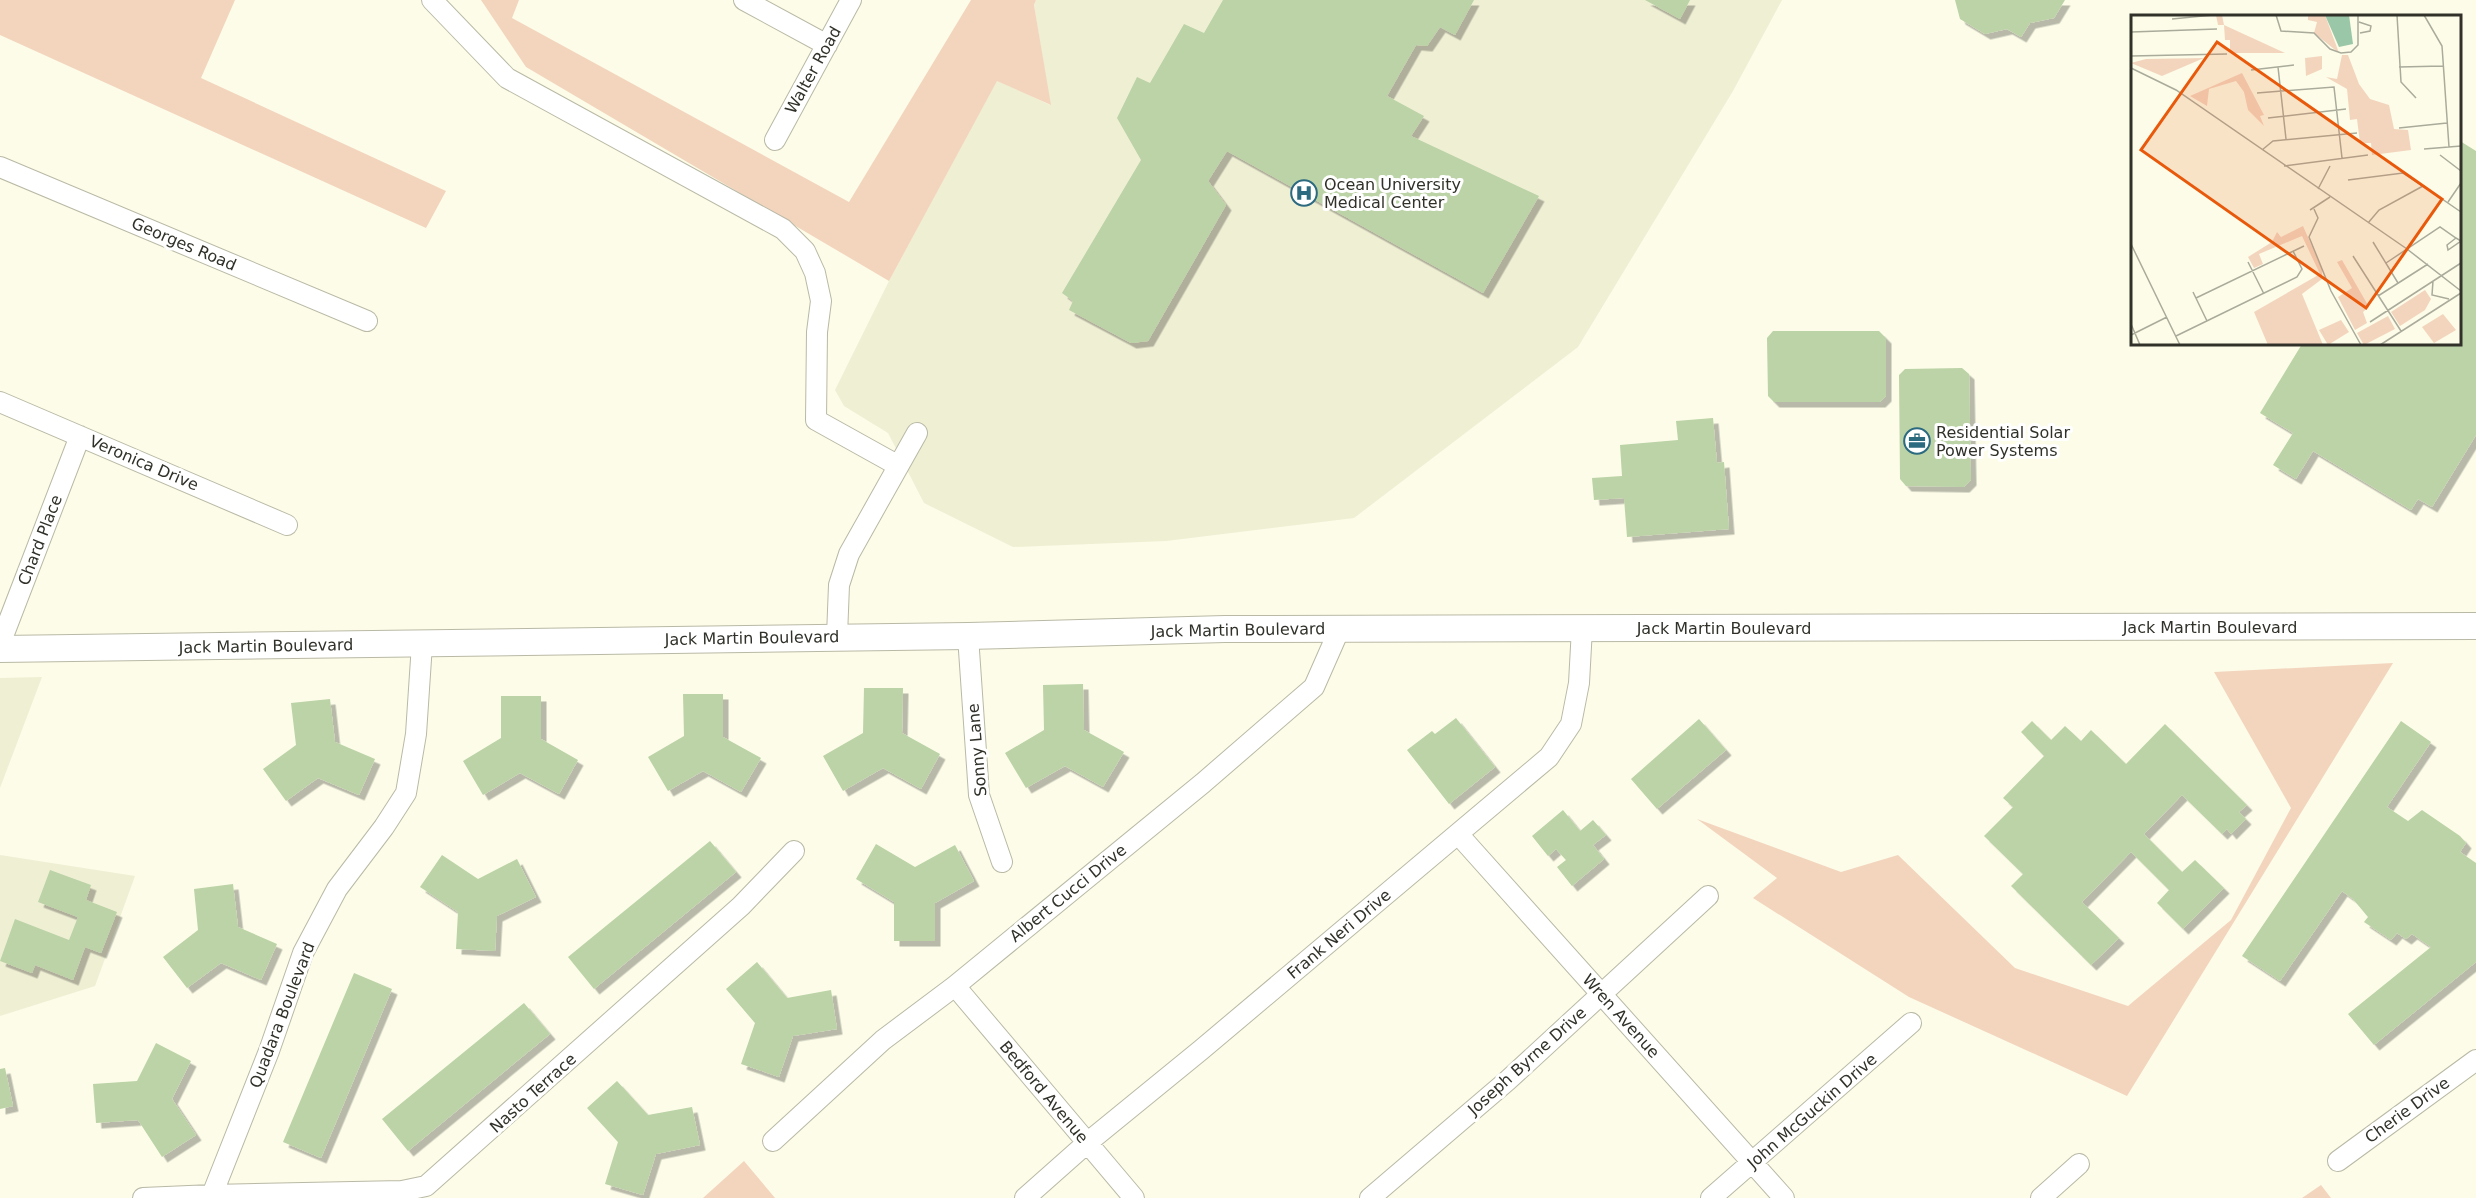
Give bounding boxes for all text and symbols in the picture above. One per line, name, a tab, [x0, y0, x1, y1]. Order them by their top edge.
inset map	[2131, 15, 2461, 345]
street label: Walter Road	[781, 23, 845, 117]
place label: Ocean University Medical Center	[1324, 175, 1461, 212]
hospital icon: Ocean University Medical Center	[1289, 178, 1319, 208]
street label: Georges Road	[129, 213, 239, 275]
place label: Residential Solar Power Systems	[1936, 423, 2070, 460]
office icon: Residential Solar Power Systems	[1902, 426, 1932, 456]
street label: Veronica Drive	[87, 431, 201, 495]
street label: Chard Place	[14, 492, 66, 588]
street label: Jack Martin Boulevard	[2122, 618, 2297, 637]
street label: Jack Martin Boulevard	[1149, 619, 1326, 641]
street label: Jack Martin Boulevard	[1636, 619, 1811, 638]
street label: Jack Martin Boulevard	[663, 627, 840, 649]
street label: Jack Martin Boulevard	[177, 635, 354, 657]
street label: Sonny Lane	[963, 703, 991, 797]
street label: Albert Cucci Drive	[1006, 840, 1130, 946]
street label: Frank Neri Drive	[1283, 885, 1395, 983]
street label: Quadara Boulevard	[245, 939, 319, 1091]
street label: Wren Avenue	[1579, 970, 1663, 1062]
street label: Joseph Byrne Drive	[1463, 1003, 1590, 1120]
street label: Bedford Avenue	[996, 1037, 1092, 1147]
street label: Nasto Terrace	[486, 1049, 580, 1137]
street label: John McGuckin Drive	[1743, 1050, 1881, 1173]
street label: Cherie Drive	[2361, 1073, 2453, 1147]

